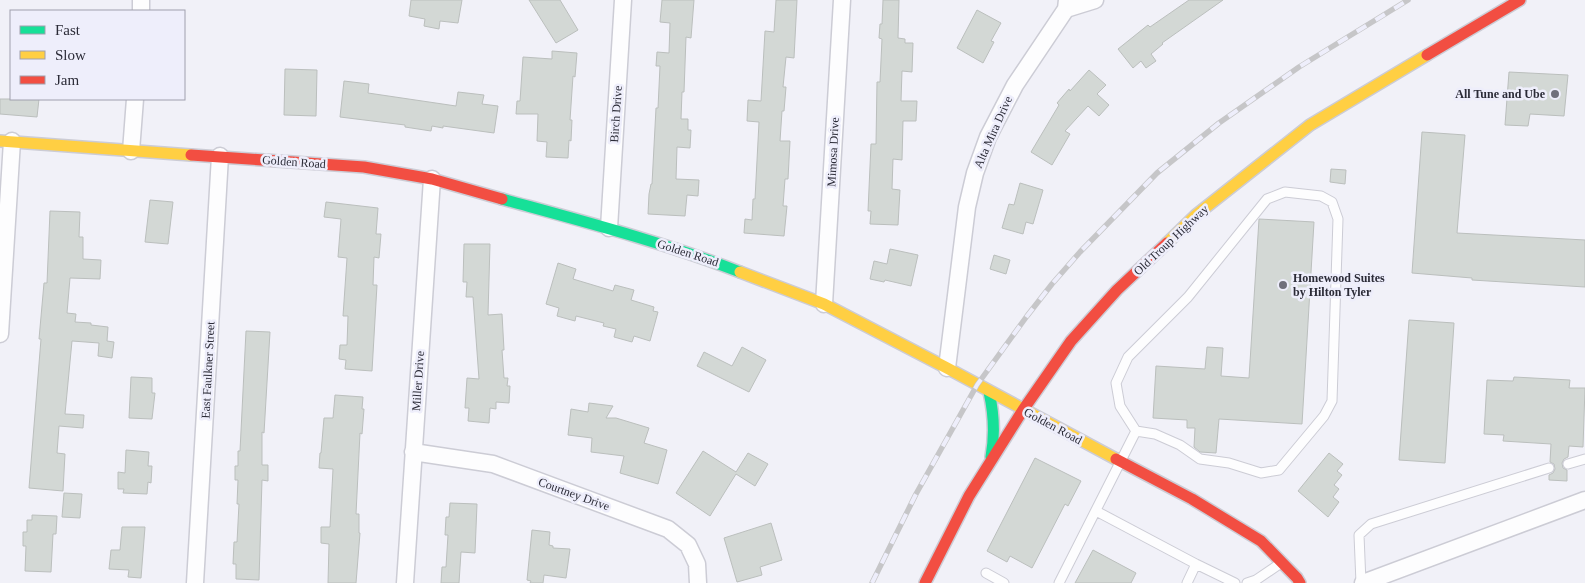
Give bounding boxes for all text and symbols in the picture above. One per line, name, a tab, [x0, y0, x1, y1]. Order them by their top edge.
legend	[10, 10, 185, 100]
text: Fast	[55, 22, 81, 38]
text: Slow	[55, 47, 86, 63]
text: Jam	[55, 72, 79, 88]
street label: Birch Drive	[607, 85, 625, 143]
place label: All Tune and Ube	[1455, 87, 1546, 101]
marker: All Tune and Ube	[1549, 88, 1561, 100]
street label: Alta Mira Drive	[971, 94, 1015, 170]
street label: Mimosa Drive	[824, 117, 842, 187]
street label: Golden Road	[262, 153, 326, 171]
street label: Old Troup Highway	[1131, 202, 1211, 278]
street label: Golden Road	[656, 237, 720, 269]
place label: Homewood Suites by Hilton Tyler	[1293, 271, 1385, 299]
marker: Homewood Suites by Hilton Tyler	[1277, 279, 1289, 291]
street label: East Faulkner Street	[198, 320, 218, 419]
street label: Miller Drive	[409, 350, 427, 412]
street label: Golden Road	[1022, 405, 1084, 447]
street label: Courtney Drive	[536, 475, 612, 513]

